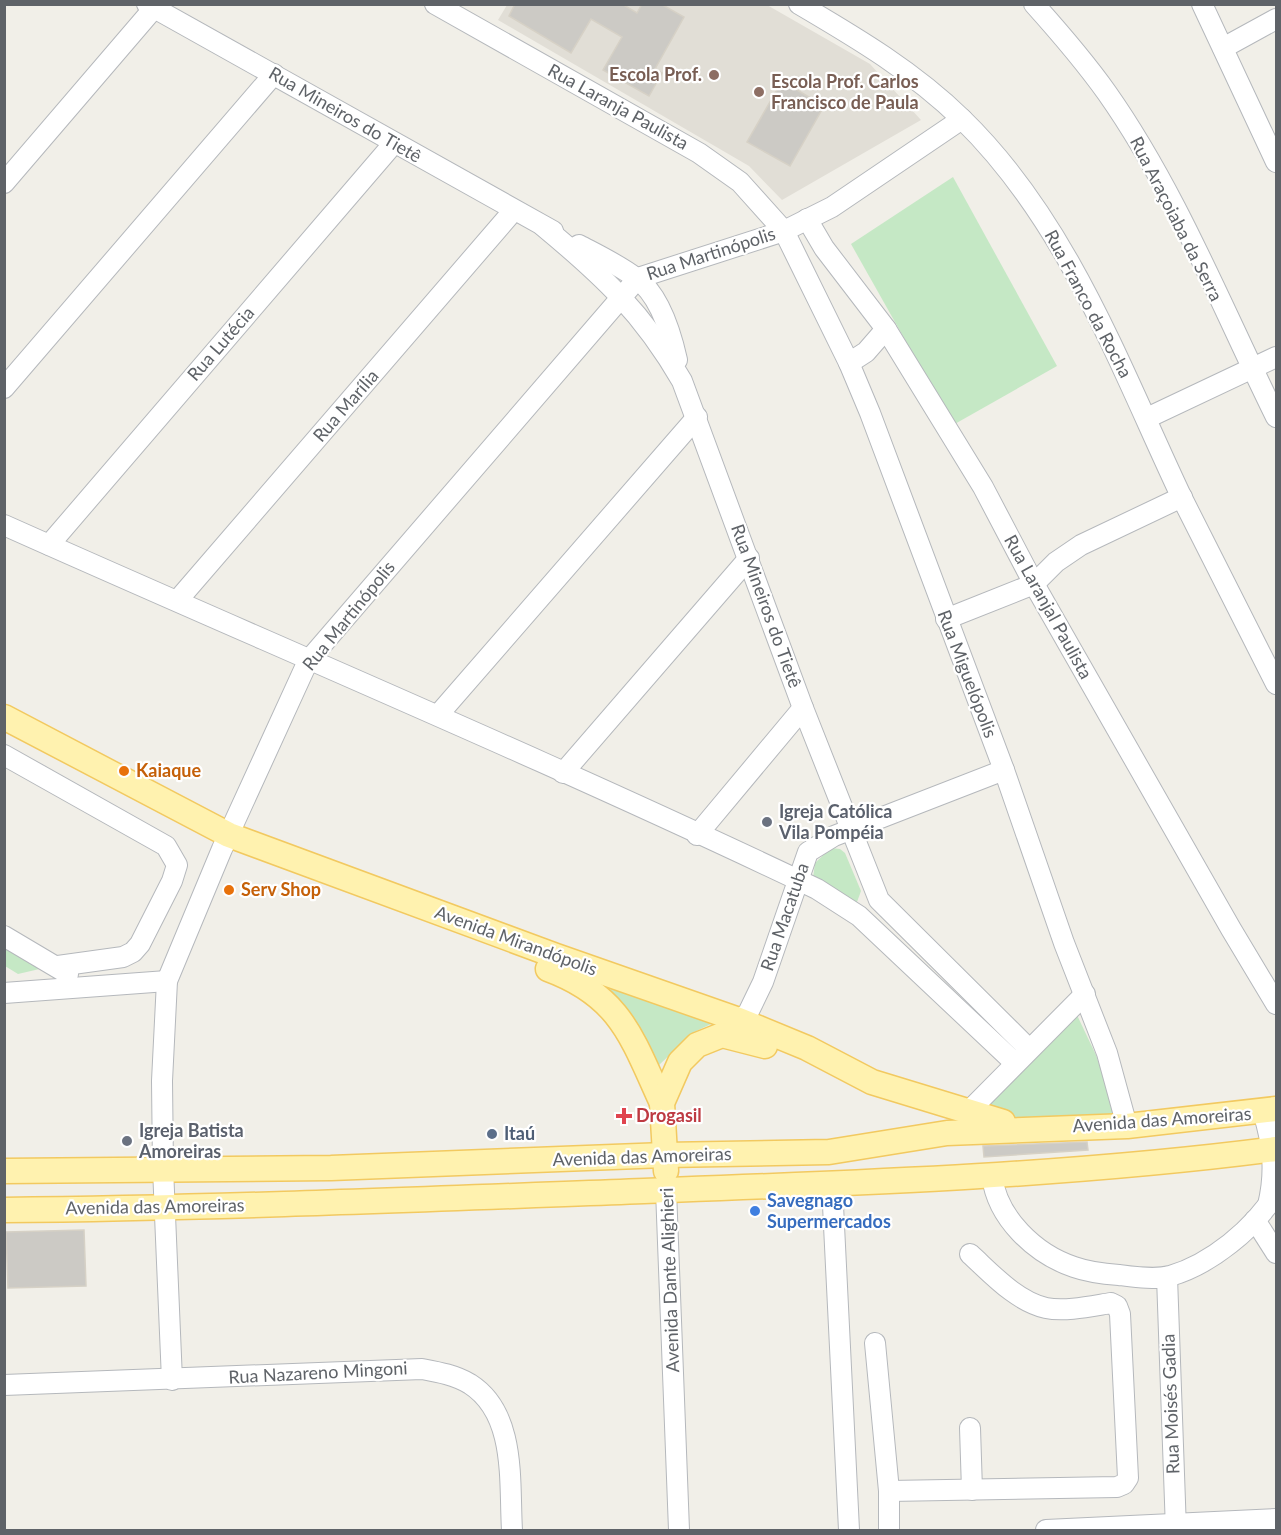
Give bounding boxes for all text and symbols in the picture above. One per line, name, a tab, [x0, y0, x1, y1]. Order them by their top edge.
street label: Rua Laranja Paulista	[544, 58, 693, 154]
street label: Rua Mineiros do Tietê	[265, 61, 426, 167]
place label: Escola Prof.	[609, 63, 702, 85]
marker: Escola Prof.	[707, 68, 721, 82]
place label: Escola Prof. Carlos Francisco de Paula	[771, 70, 919, 113]
marker: Escola Prof. Carlos Francisco de Paula	[752, 85, 766, 99]
street label: Rua Araçoiaba da Serra	[1126, 133, 1228, 304]
street label: Rua Martinópolis	[643, 222, 778, 284]
street label: Rua Franco da Rocha	[1041, 226, 1137, 381]
street label: Rua Lutécia	[182, 302, 258, 385]
street label: Rua Marília	[308, 365, 383, 446]
street label: Rua Mineiros do Tietê	[727, 521, 807, 691]
street label: Rua Laranjal Paulista	[1000, 531, 1098, 682]
street label: Rua Martinópolis	[297, 556, 399, 675]
street label: Rua Miguelópolis	[933, 606, 1003, 741]
place label: Kaiaque	[136, 759, 202, 781]
marker: Kaiaque	[117, 764, 131, 778]
place label: Igreja Católica Vila Pompéia	[778, 800, 892, 843]
marker: Igreja Católica Vila Pompéia	[760, 815, 774, 829]
street label: Rua Macatuba	[755, 860, 813, 974]
place label: Serv Shop	[241, 878, 321, 900]
marker: Serv Shop	[222, 883, 236, 897]
street label: Avenida Mirandópolis	[432, 900, 601, 980]
street label: Avenida das Amoreiras	[1072, 1102, 1252, 1136]
place label: Drogasil	[636, 1104, 702, 1126]
marker: Drogasil	[617, 1109, 631, 1123]
place label: Igreja Batista Amoreiras	[138, 1119, 244, 1162]
place label: Itaú	[504, 1122, 535, 1144]
marker: Itaú	[485, 1127, 499, 1141]
marker: Igreja Batista Amoreiras	[120, 1134, 134, 1148]
street label: Avenida das Amoreiras	[552, 1142, 732, 1170]
street label: Avenida Dante Alighieri	[655, 1187, 683, 1373]
place label: Savegnago Supermercados	[767, 1189, 891, 1232]
street label: Avenida das Amoreiras	[65, 1193, 245, 1219]
marker: Savegnago Supermercados	[748, 1204, 762, 1218]
street label: Rua Moisés Gadia	[1157, 1333, 1183, 1475]
street label: Rua Nazareno Mingoni	[228, 1356, 408, 1388]

